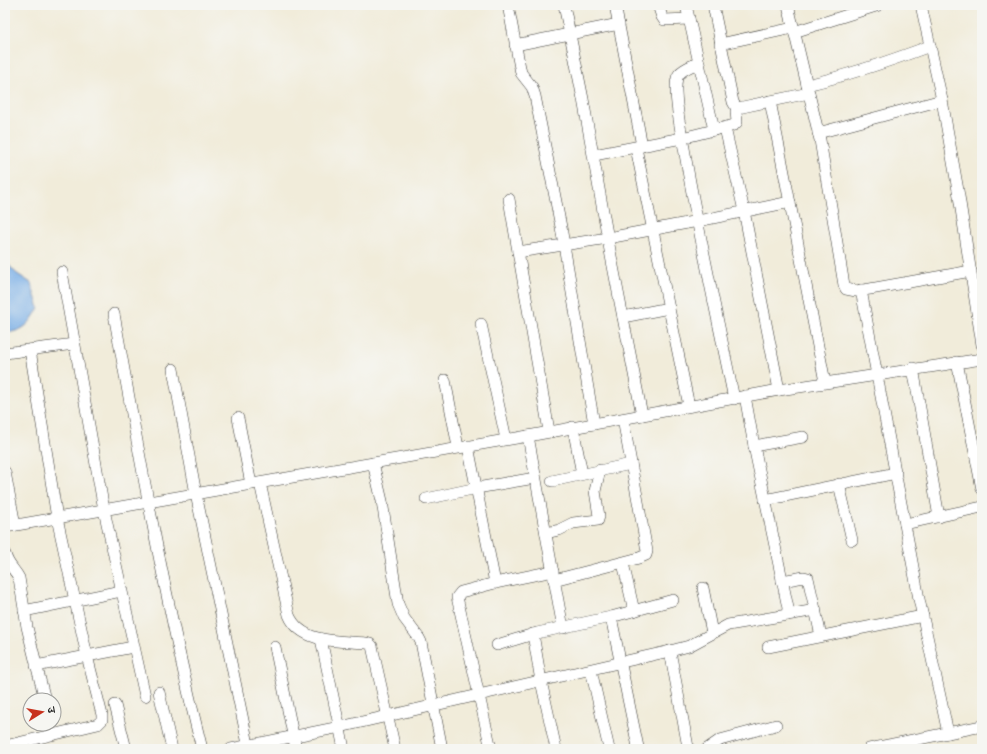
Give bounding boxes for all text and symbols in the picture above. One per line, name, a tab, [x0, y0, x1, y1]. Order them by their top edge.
north arrow	[22, 692, 62, 732]
text: उ	[44, 705, 59, 716]

